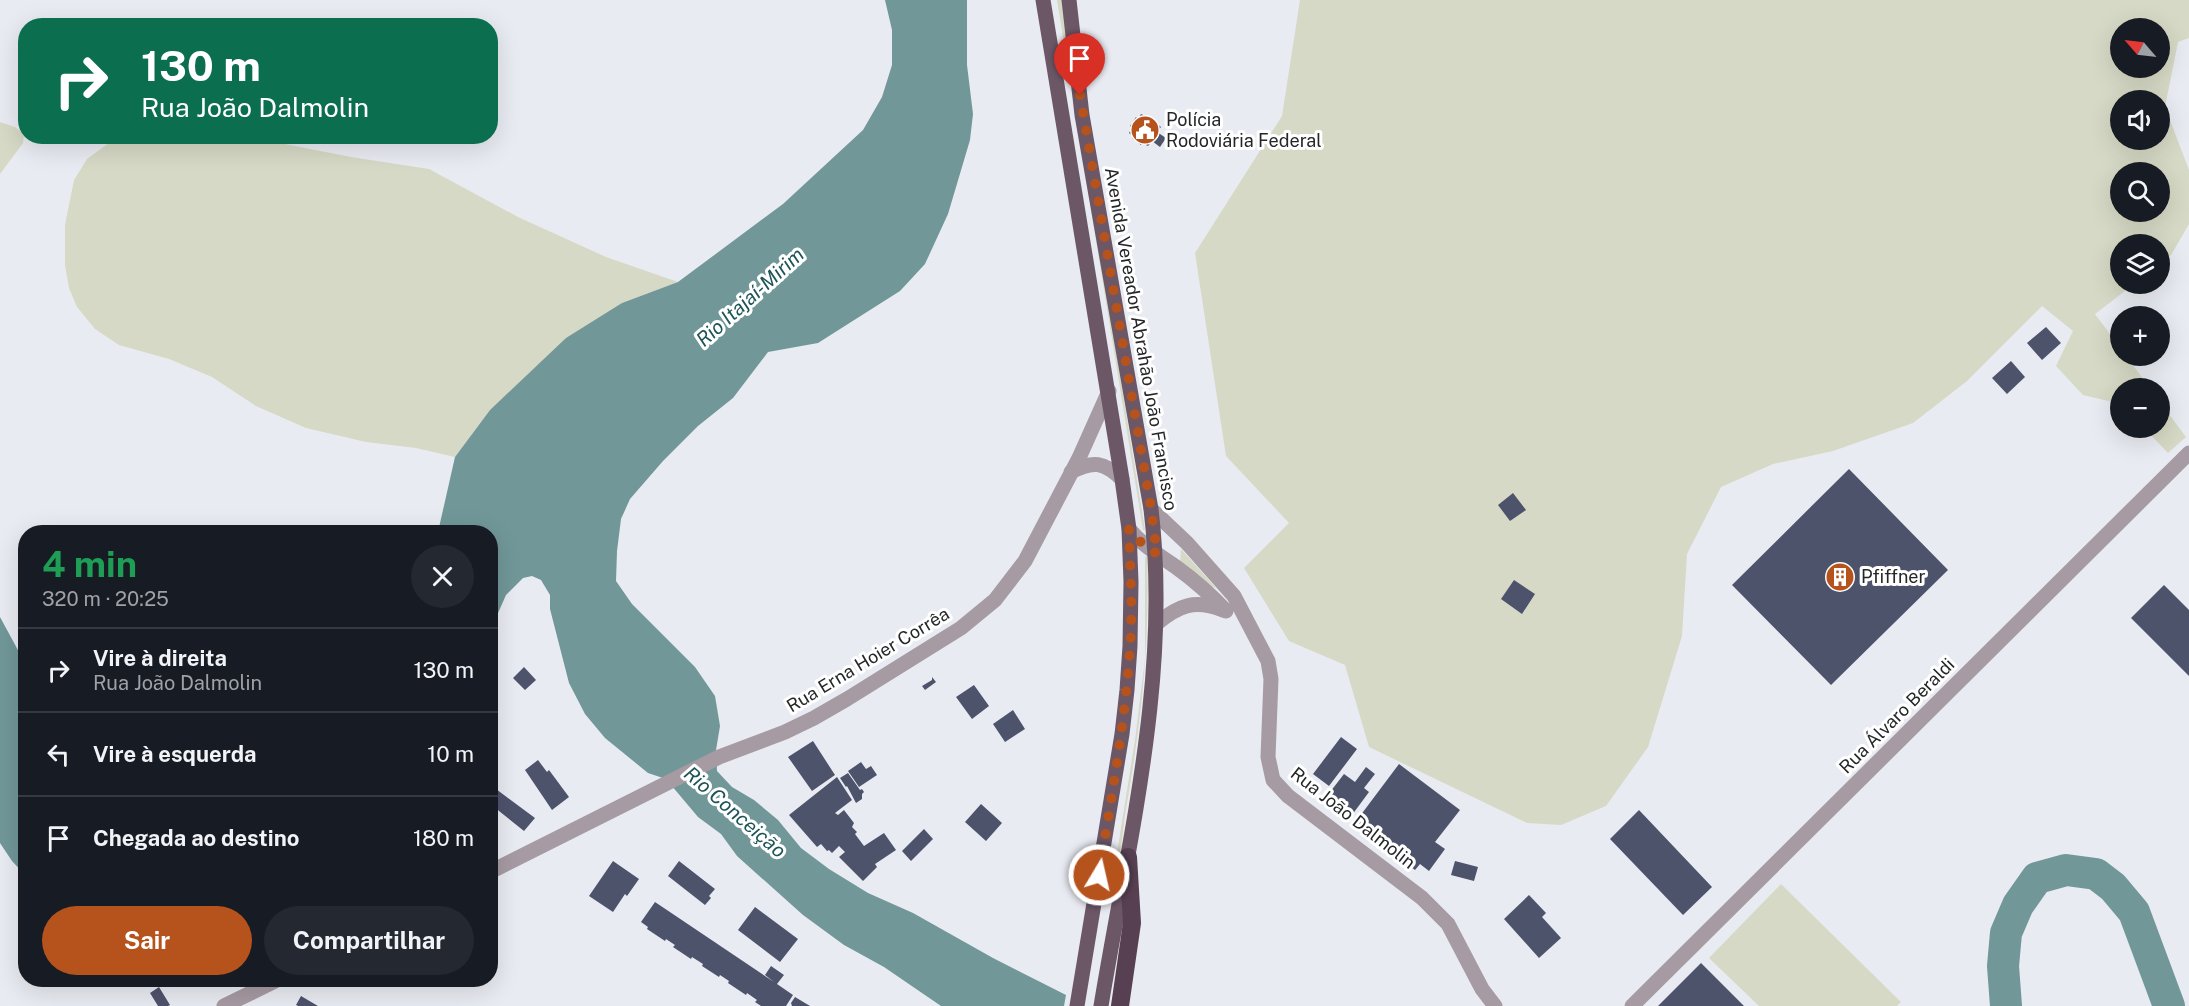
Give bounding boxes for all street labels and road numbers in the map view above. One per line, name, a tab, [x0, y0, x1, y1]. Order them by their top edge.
street label: Avenida Vereador Abrahão João Francisco	[1101, 166, 1182, 512]
street label: Rua Erna Hoier Corrêa	[783, 603, 953, 716]
street label: Rua Álvaro Beraldi	[1834, 653, 1959, 778]
street label: Rua João Dalmolin	[1287, 763, 1420, 873]

